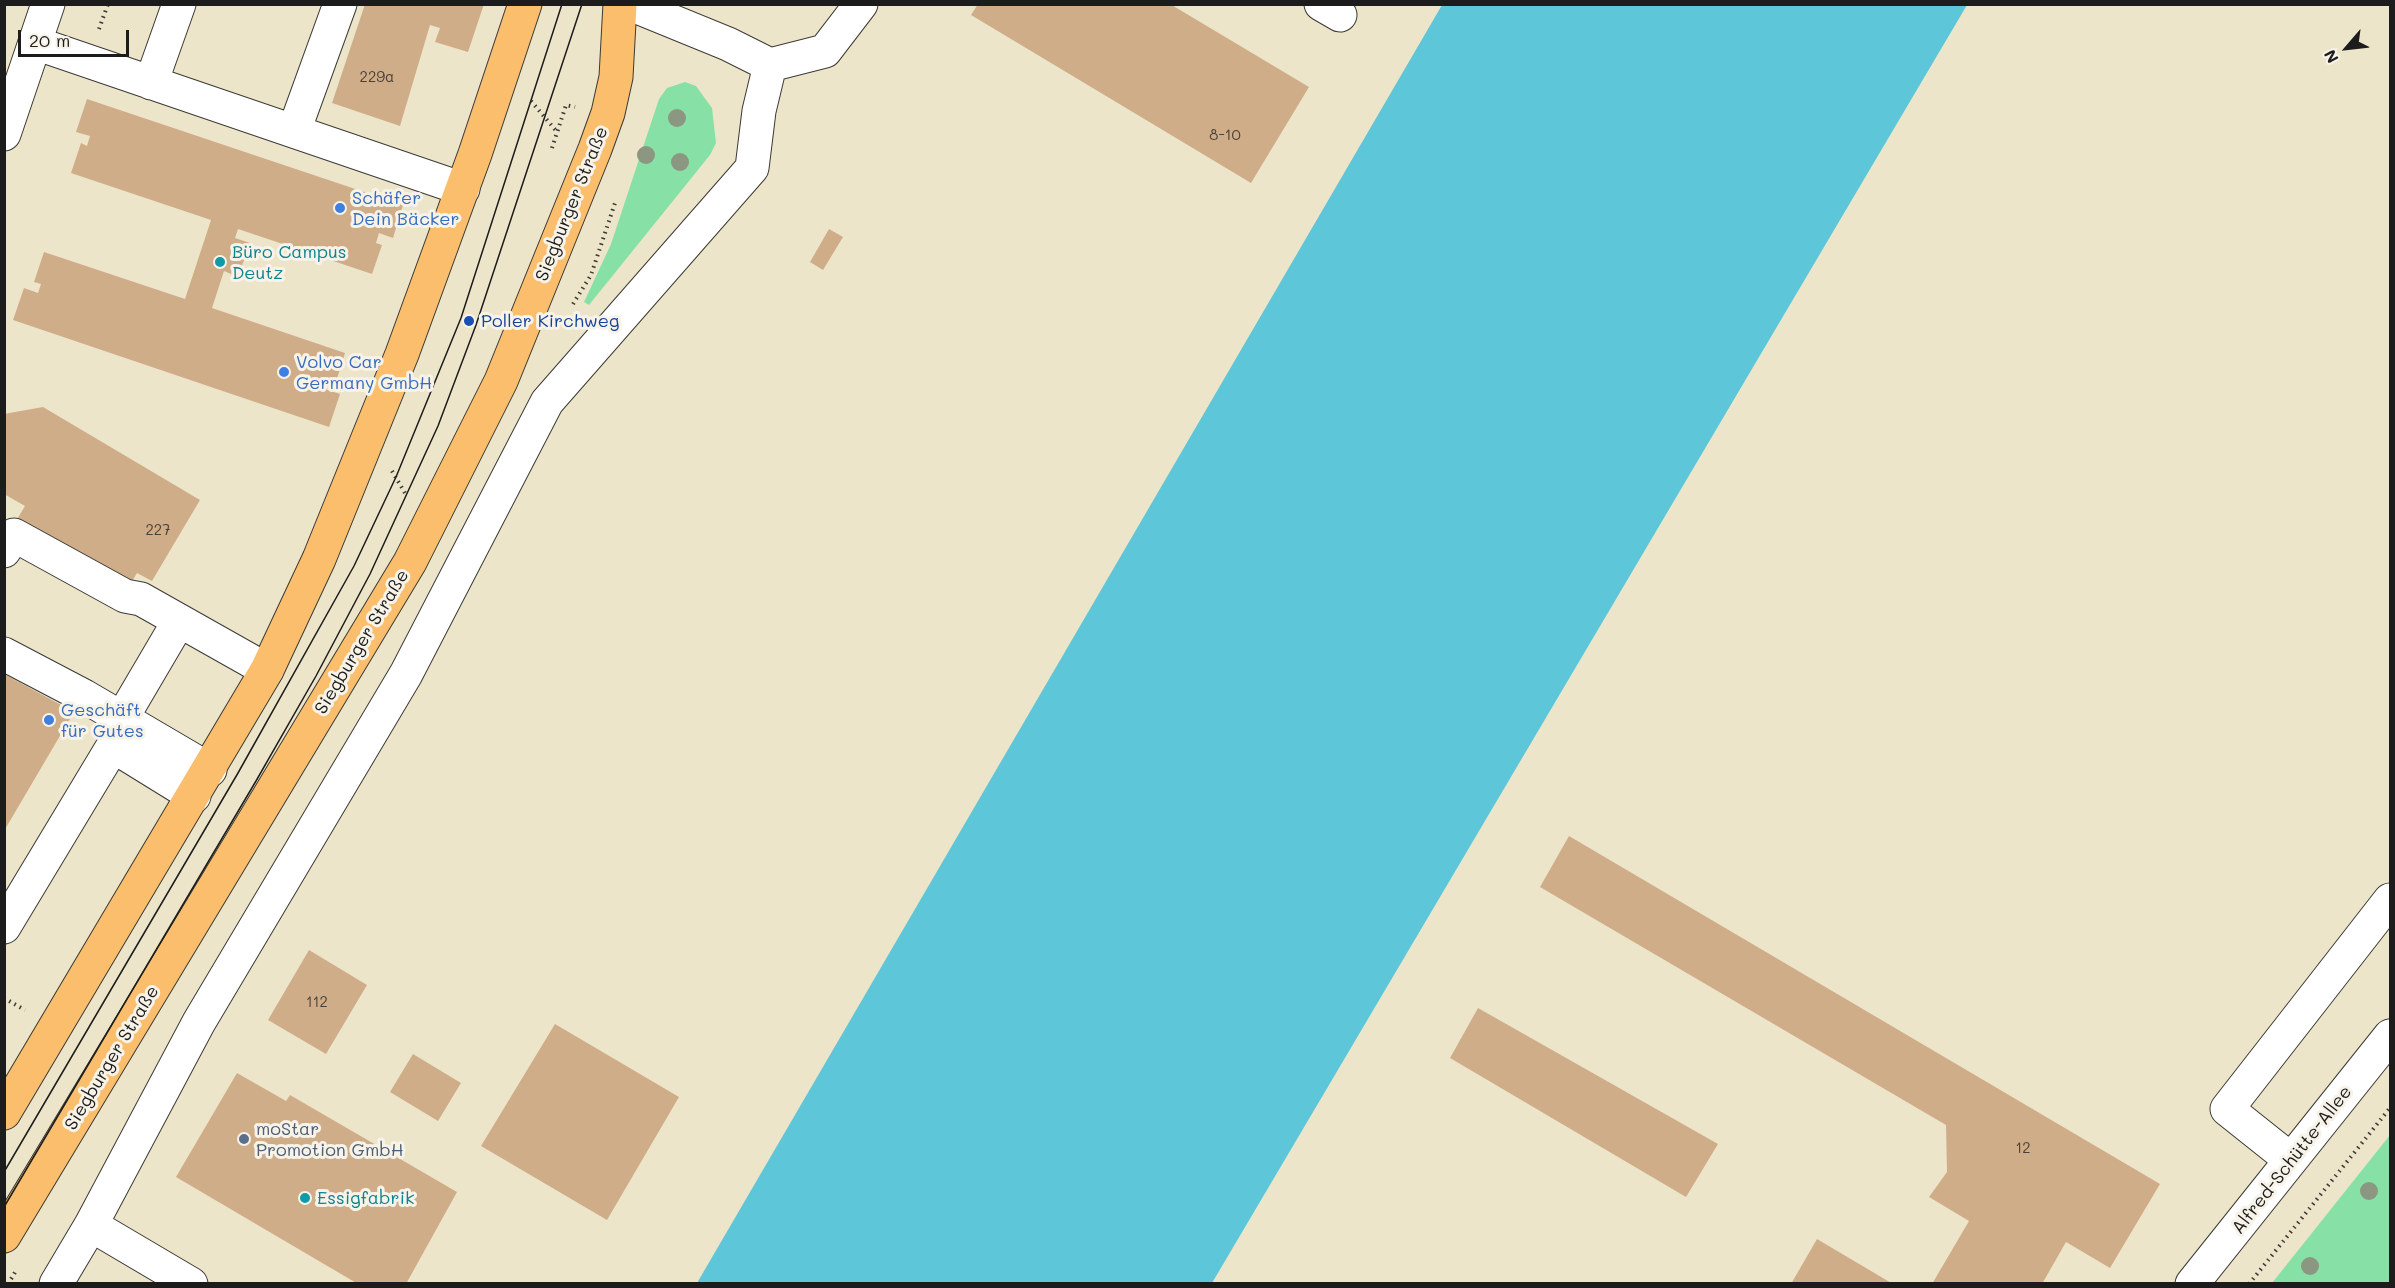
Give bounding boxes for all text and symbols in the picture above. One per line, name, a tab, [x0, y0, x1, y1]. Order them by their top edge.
scale bar	[21, 18, 132, 56]
north arrow	[2317, 18, 2377, 78]
text: 20 m	[29, 28, 70, 52]
text: N	[2319, 46, 2343, 67]
house number: 229a	[360, 68, 394, 86]
street label: Siegburger Straße	[531, 124, 613, 284]
house number: 8-10	[1209, 126, 1241, 144]
place label: Schäfer Dein Bäcker	[352, 187, 459, 230]
marker: Schäfer Dein Bäcker	[333, 201, 347, 215]
place label: Büro Campus Deutz	[232, 241, 347, 284]
marker: Büro Campus Deutz	[213, 255, 227, 269]
place label: Poller Kirchweg	[481, 310, 619, 332]
marker: Poller Kirchweg	[462, 314, 476, 328]
place label: Volvo Car Germany GmbH	[296, 351, 432, 394]
marker: Volvo Car Germany GmbH	[277, 365, 291, 379]
house number: 227	[145, 521, 171, 539]
street label: Siegburger Straße	[310, 566, 414, 718]
place label: Geschäft für Gutes	[61, 699, 144, 742]
marker: Geschäft für Gutes	[42, 713, 56, 727]
street label: Siegburger Straße	[60, 982, 164, 1134]
house number: 112	[306, 993, 328, 1011]
street label: Alfred-Schütte-Allee	[2227, 1082, 2357, 1238]
place label: moStar Promotion GmbH	[256, 1118, 404, 1160]
marker: moStar Promotion GmbH	[237, 1132, 251, 1146]
house number: 12	[2015, 1139, 2031, 1157]
place label: Essigfabrik	[317, 1187, 415, 1209]
marker: Essigfabrik	[298, 1191, 312, 1205]

